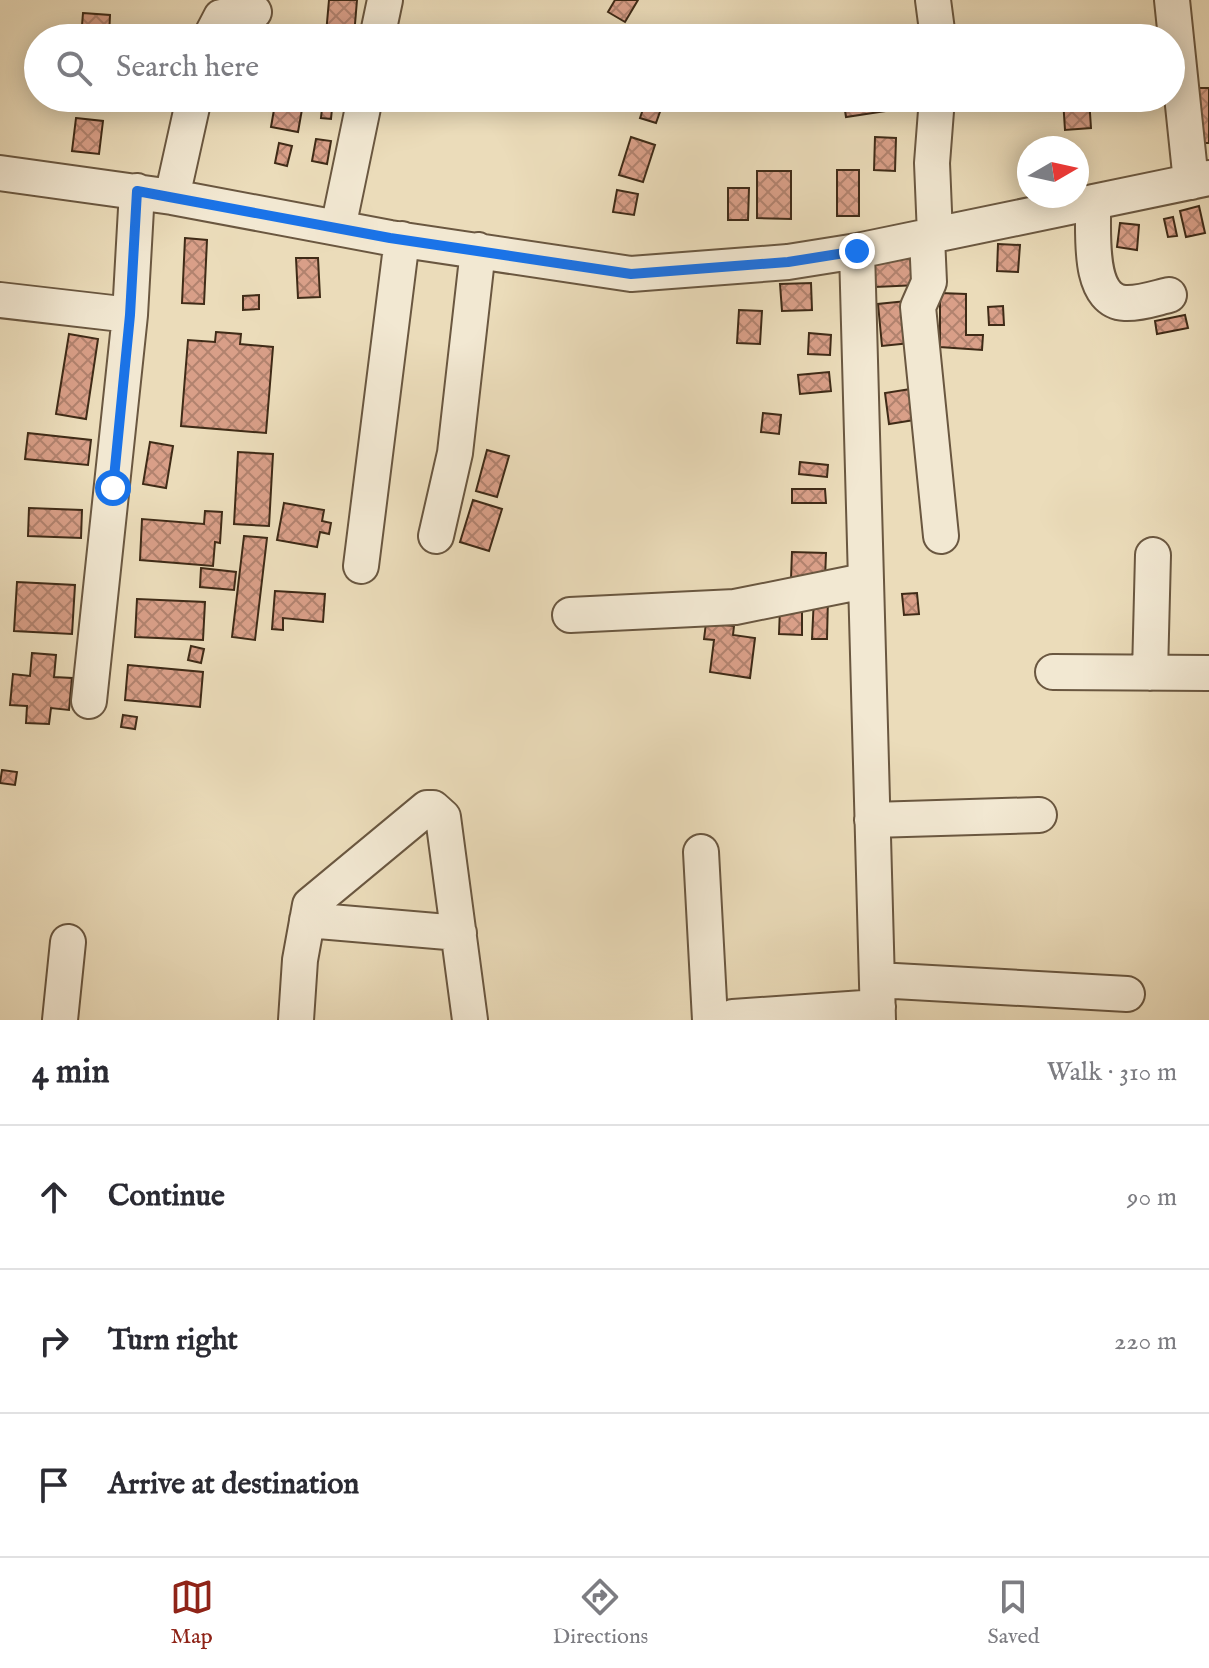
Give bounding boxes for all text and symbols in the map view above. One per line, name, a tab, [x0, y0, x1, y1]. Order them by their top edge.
search box	[24, 24, 1185, 112]
icon: search	[52, 46, 96, 90]
text: Search here	[116, 49, 259, 87]
north arrow	[1017, 136, 1089, 208]
route end	[839, 233, 875, 269]
route start	[95, 470, 131, 506]
text: 4 min	[32, 1051, 110, 1094]
text: Walk · 310 m	[1047, 1056, 1177, 1089]
icon: ahead	[32, 1175, 76, 1219]
text: Continue	[108, 1178, 225, 1216]
text: 90 m	[1127, 1181, 1177, 1214]
icon: right	[32, 1319, 76, 1363]
text: Turn right	[108, 1322, 238, 1360]
text: 220 m	[1114, 1325, 1177, 1358]
icon: arrive	[32, 1463, 76, 1507]
text: Arrive at destination	[108, 1466, 359, 1504]
tab: Map	[170, 1575, 214, 1651]
tab: Directions	[553, 1575, 648, 1651]
tab: Saved	[987, 1575, 1039, 1651]

